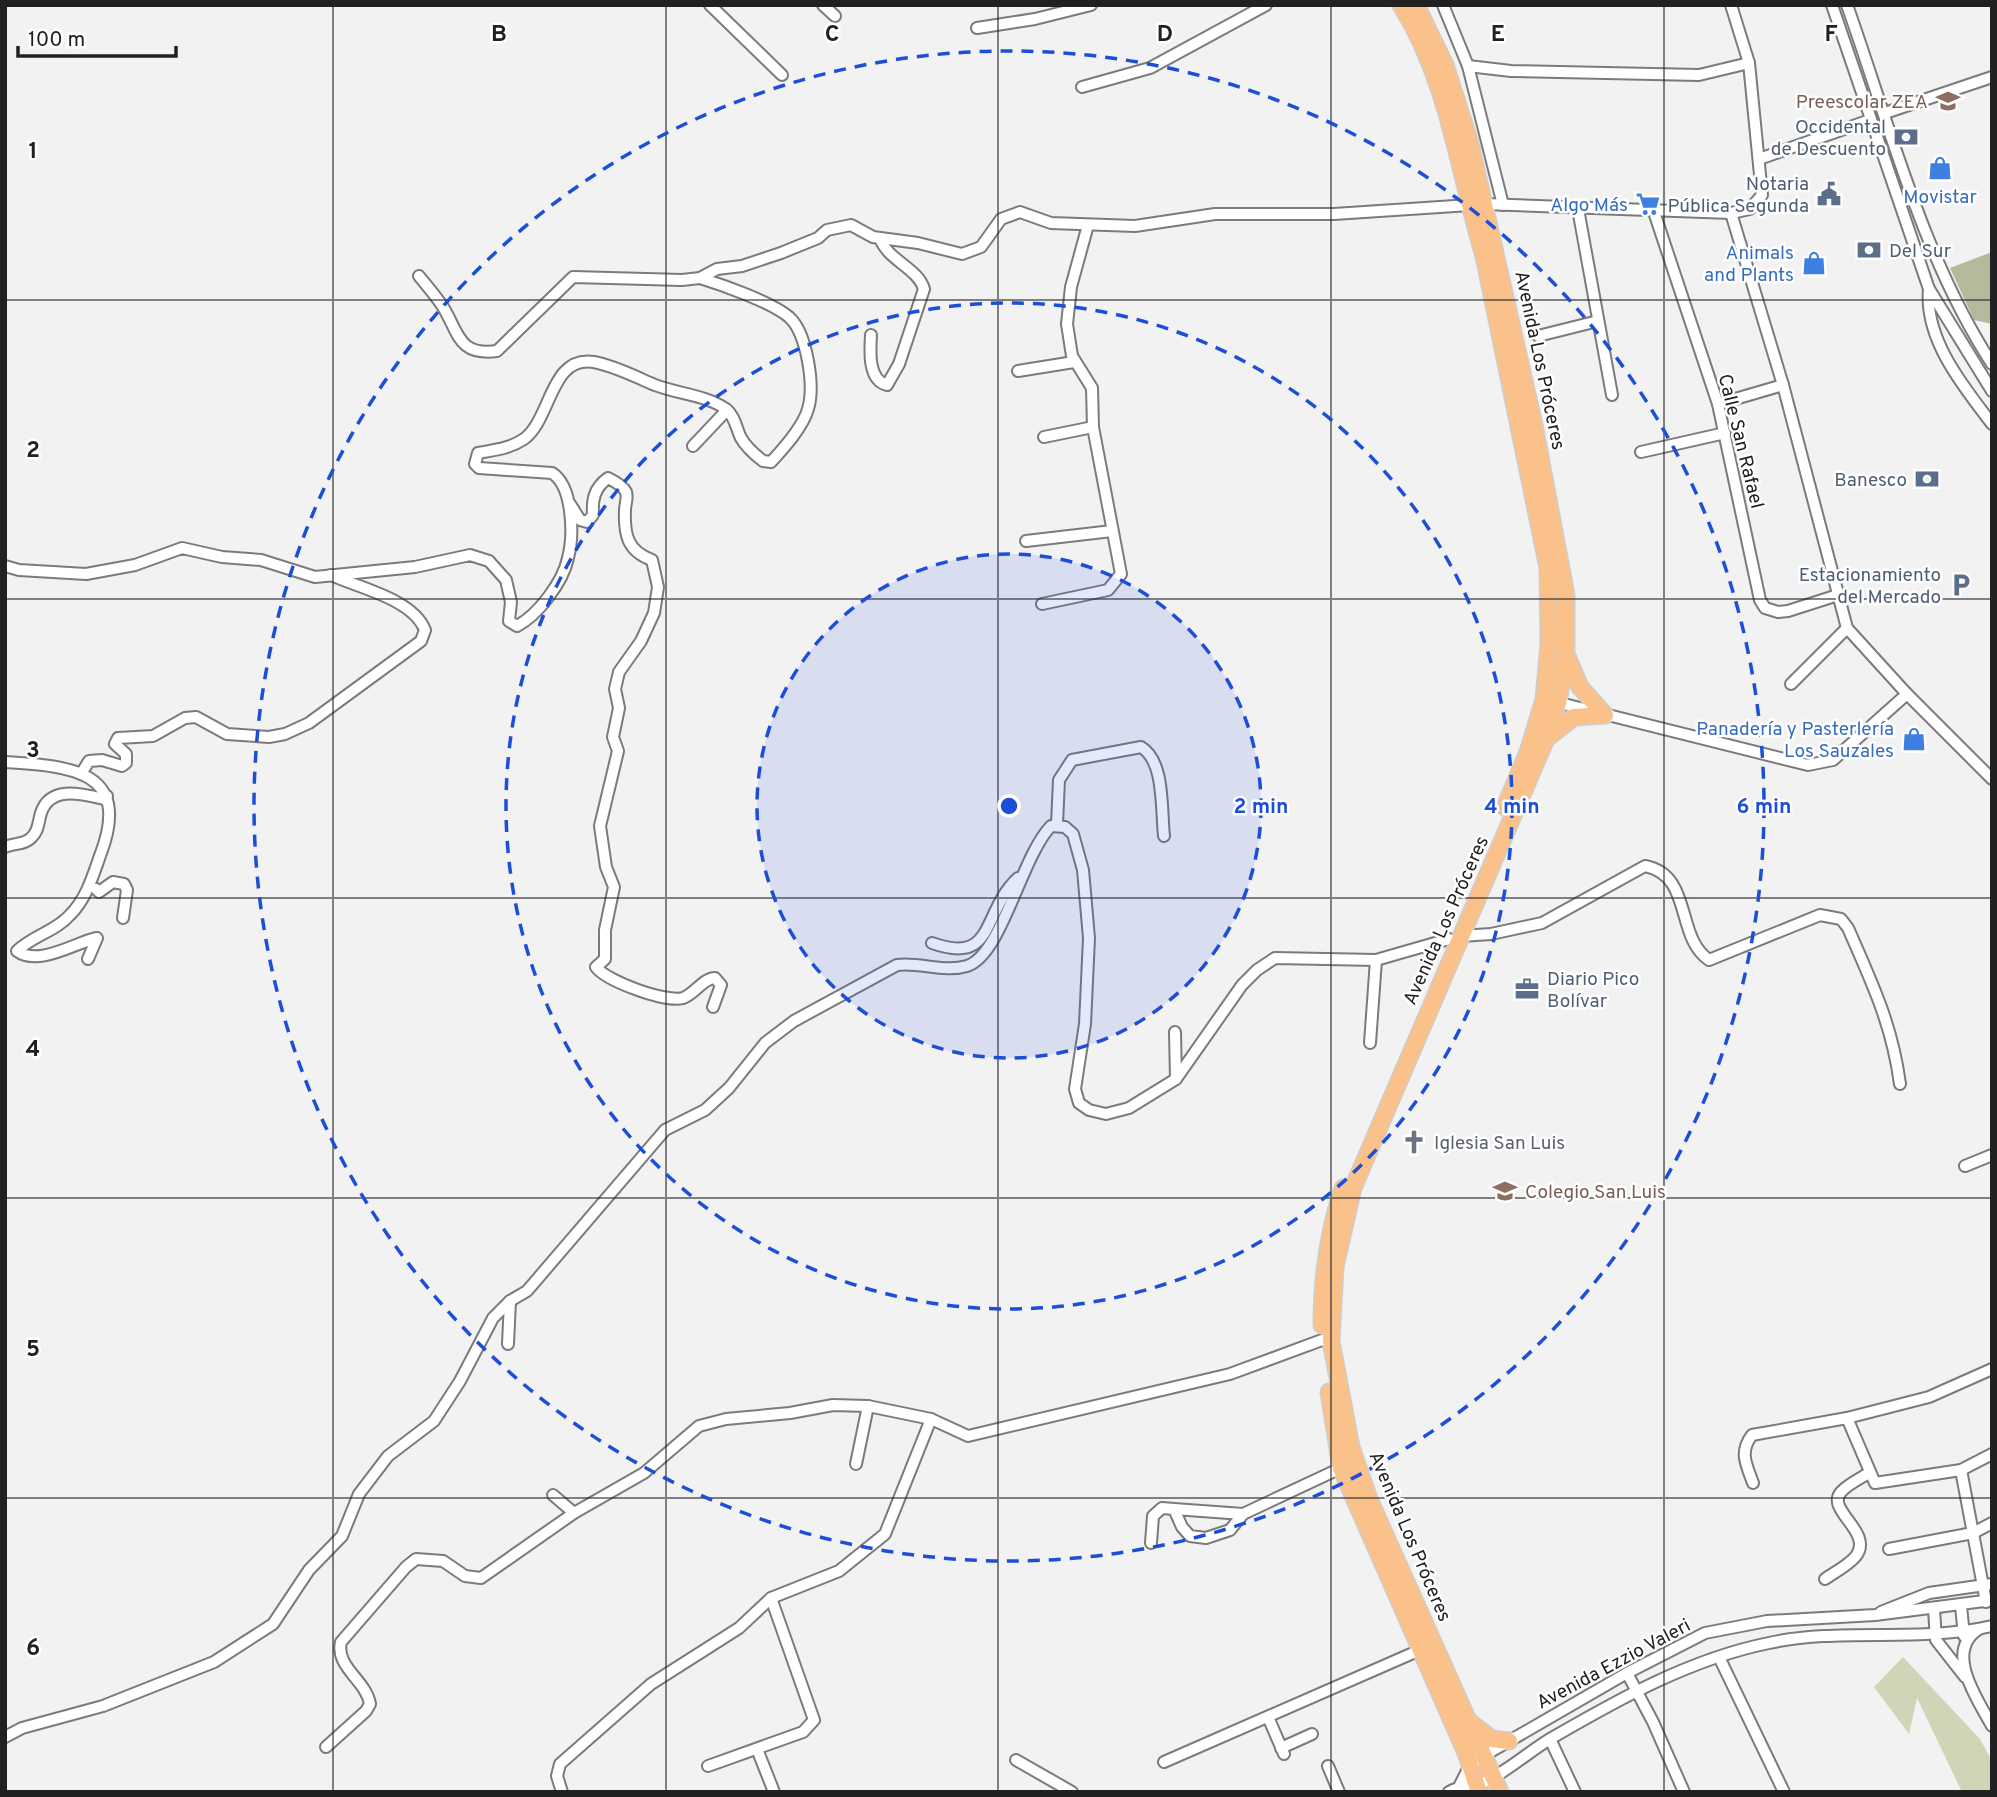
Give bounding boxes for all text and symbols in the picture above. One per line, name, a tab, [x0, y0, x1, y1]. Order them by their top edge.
scale bar	[18, 14, 175, 58]
text: B	[491, 21, 507, 50]
text: C	[825, 21, 839, 50]
text: D	[1157, 21, 1173, 50]
text: E	[1491, 21, 1505, 50]
text: F	[1824, 21, 1838, 50]
text: 100 m	[28, 27, 85, 54]
school or university icon: Preescolar ZEA	[1934, 87, 1962, 115]
place label: Preescolar ZEA	[1796, 91, 1928, 115]
place label: Occidental de Descuento	[1771, 116, 1886, 162]
bank icon: Occidental de Descuento	[1892, 123, 1920, 151]
text: 1	[28, 138, 38, 167]
shop icon: Movistar	[1926, 154, 1954, 182]
place label: Notaria Pública Segunda	[1668, 173, 1809, 219]
public building icon: Notaria Pública Segunda	[1815, 180, 1843, 208]
place label: Movistar	[1903, 186, 1977, 210]
supermarket icon: Algo Más	[1634, 190, 1662, 218]
place label: Algo Más	[1550, 194, 1628, 218]
bank icon: Del Sur	[1855, 236, 1883, 264]
place label: Del Sur	[1889, 240, 1952, 264]
place label: Animals and Plants	[1704, 242, 1794, 288]
shop icon: Animals and Plants	[1800, 249, 1828, 277]
street label: Avenida Los Próceres	[1508, 269, 1570, 452]
street label: Calle San Rafael	[1712, 372, 1768, 511]
text: 2	[26, 437, 40, 466]
bank icon: Banesco	[1913, 465, 1941, 493]
place label: Banesco	[1834, 469, 1907, 493]
place label: Estacionamiento del Mercado	[1799, 564, 1941, 610]
parking icon: Estacionamiento del Mercado	[1947, 571, 1975, 599]
place label: Panadería y Pasterlería Los Sauzales	[1696, 718, 1894, 764]
shop icon: Panadería y Pasterlería Los Sauzales	[1900, 725, 1928, 753]
text: 3	[26, 737, 40, 766]
centre of rings	[997, 794, 1021, 818]
text: 2 min	[1234, 794, 1288, 821]
text: 4 min	[1484, 794, 1540, 821]
text: 6 min	[1737, 794, 1791, 821]
street label: Avenida Los Próceres	[1399, 833, 1495, 1009]
place label: Diario Pico Bolívar	[1547, 968, 1639, 1014]
office icon: Diario Pico Bolívar	[1513, 975, 1541, 1003]
text: 4	[26, 1036, 40, 1065]
church icon: Iglesia San Luis	[1400, 1128, 1428, 1156]
place label: Iglesia San Luis	[1434, 1132, 1565, 1156]
school or university icon: Colegio San Luis	[1491, 1177, 1519, 1205]
place label: Colegio San Luis	[1525, 1181, 1666, 1205]
text: 5	[26, 1336, 40, 1365]
street label: Avenida Los Próceres	[1362, 1448, 1456, 1625]
street label: Avenida Ezzio Valeri	[1533, 1614, 1695, 1715]
text: 6	[26, 1635, 40, 1664]

